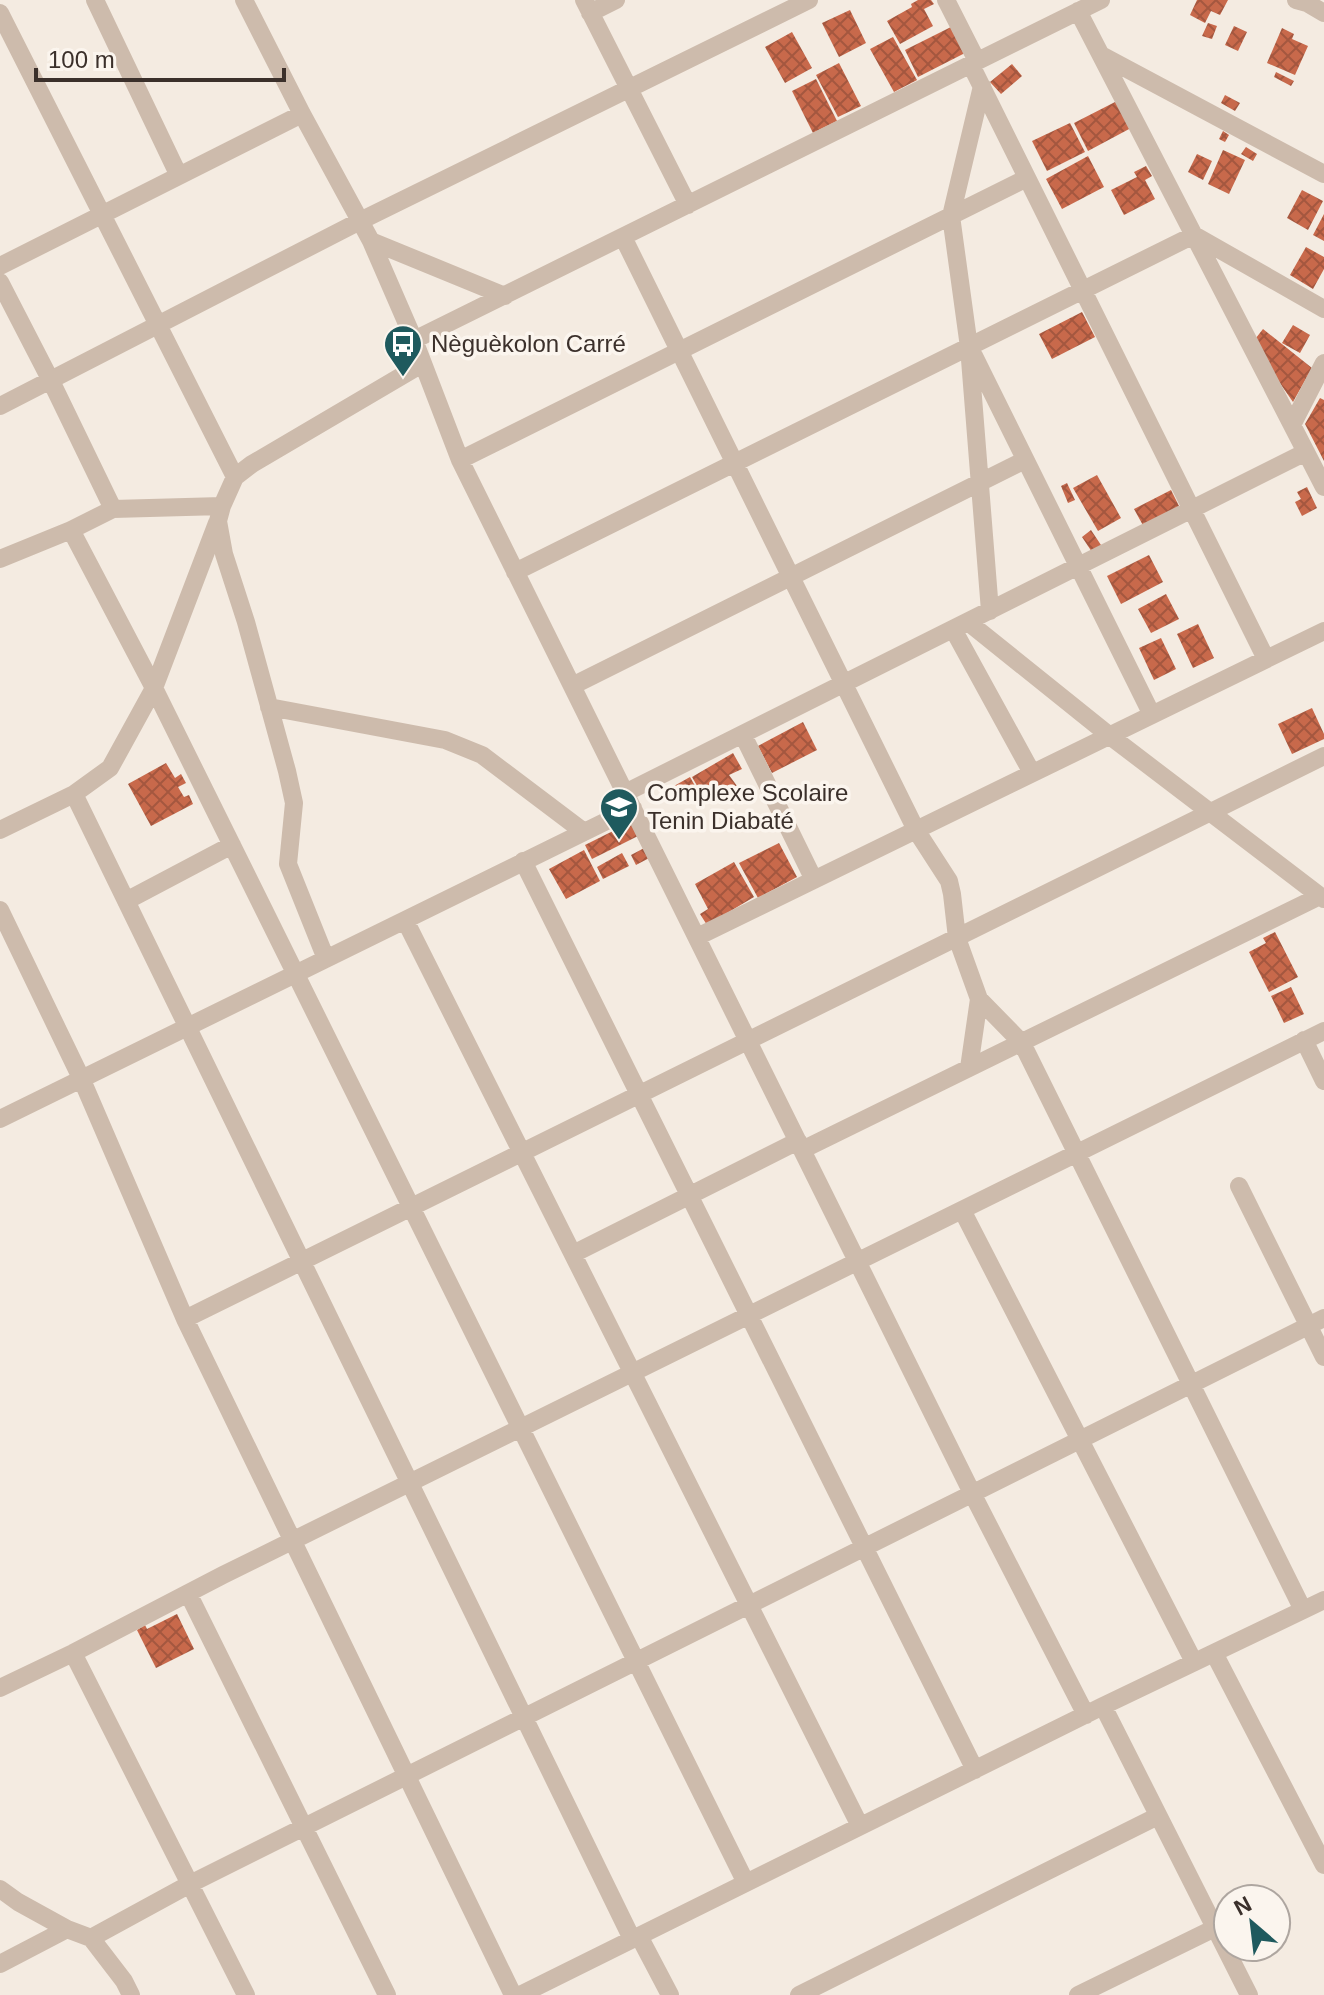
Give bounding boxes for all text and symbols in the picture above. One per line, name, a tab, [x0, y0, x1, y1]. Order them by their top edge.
scale bar	[36, 32, 284, 82]
text: 100 m	[48, 46, 115, 73]
bus stop icon: Nèguèkolon Carré	[382, 323, 424, 378]
place label: Nèguèkolon Carré	[431, 330, 626, 357]
place label: Complexe Scolaire Tenin Diabaté	[647, 779, 848, 834]
school or university icon: Complexe Scolaire Tenin Diabaté	[598, 786, 640, 841]
north arrow	[1212, 1883, 1292, 1963]
text: N	[1230, 1891, 1256, 1921]

